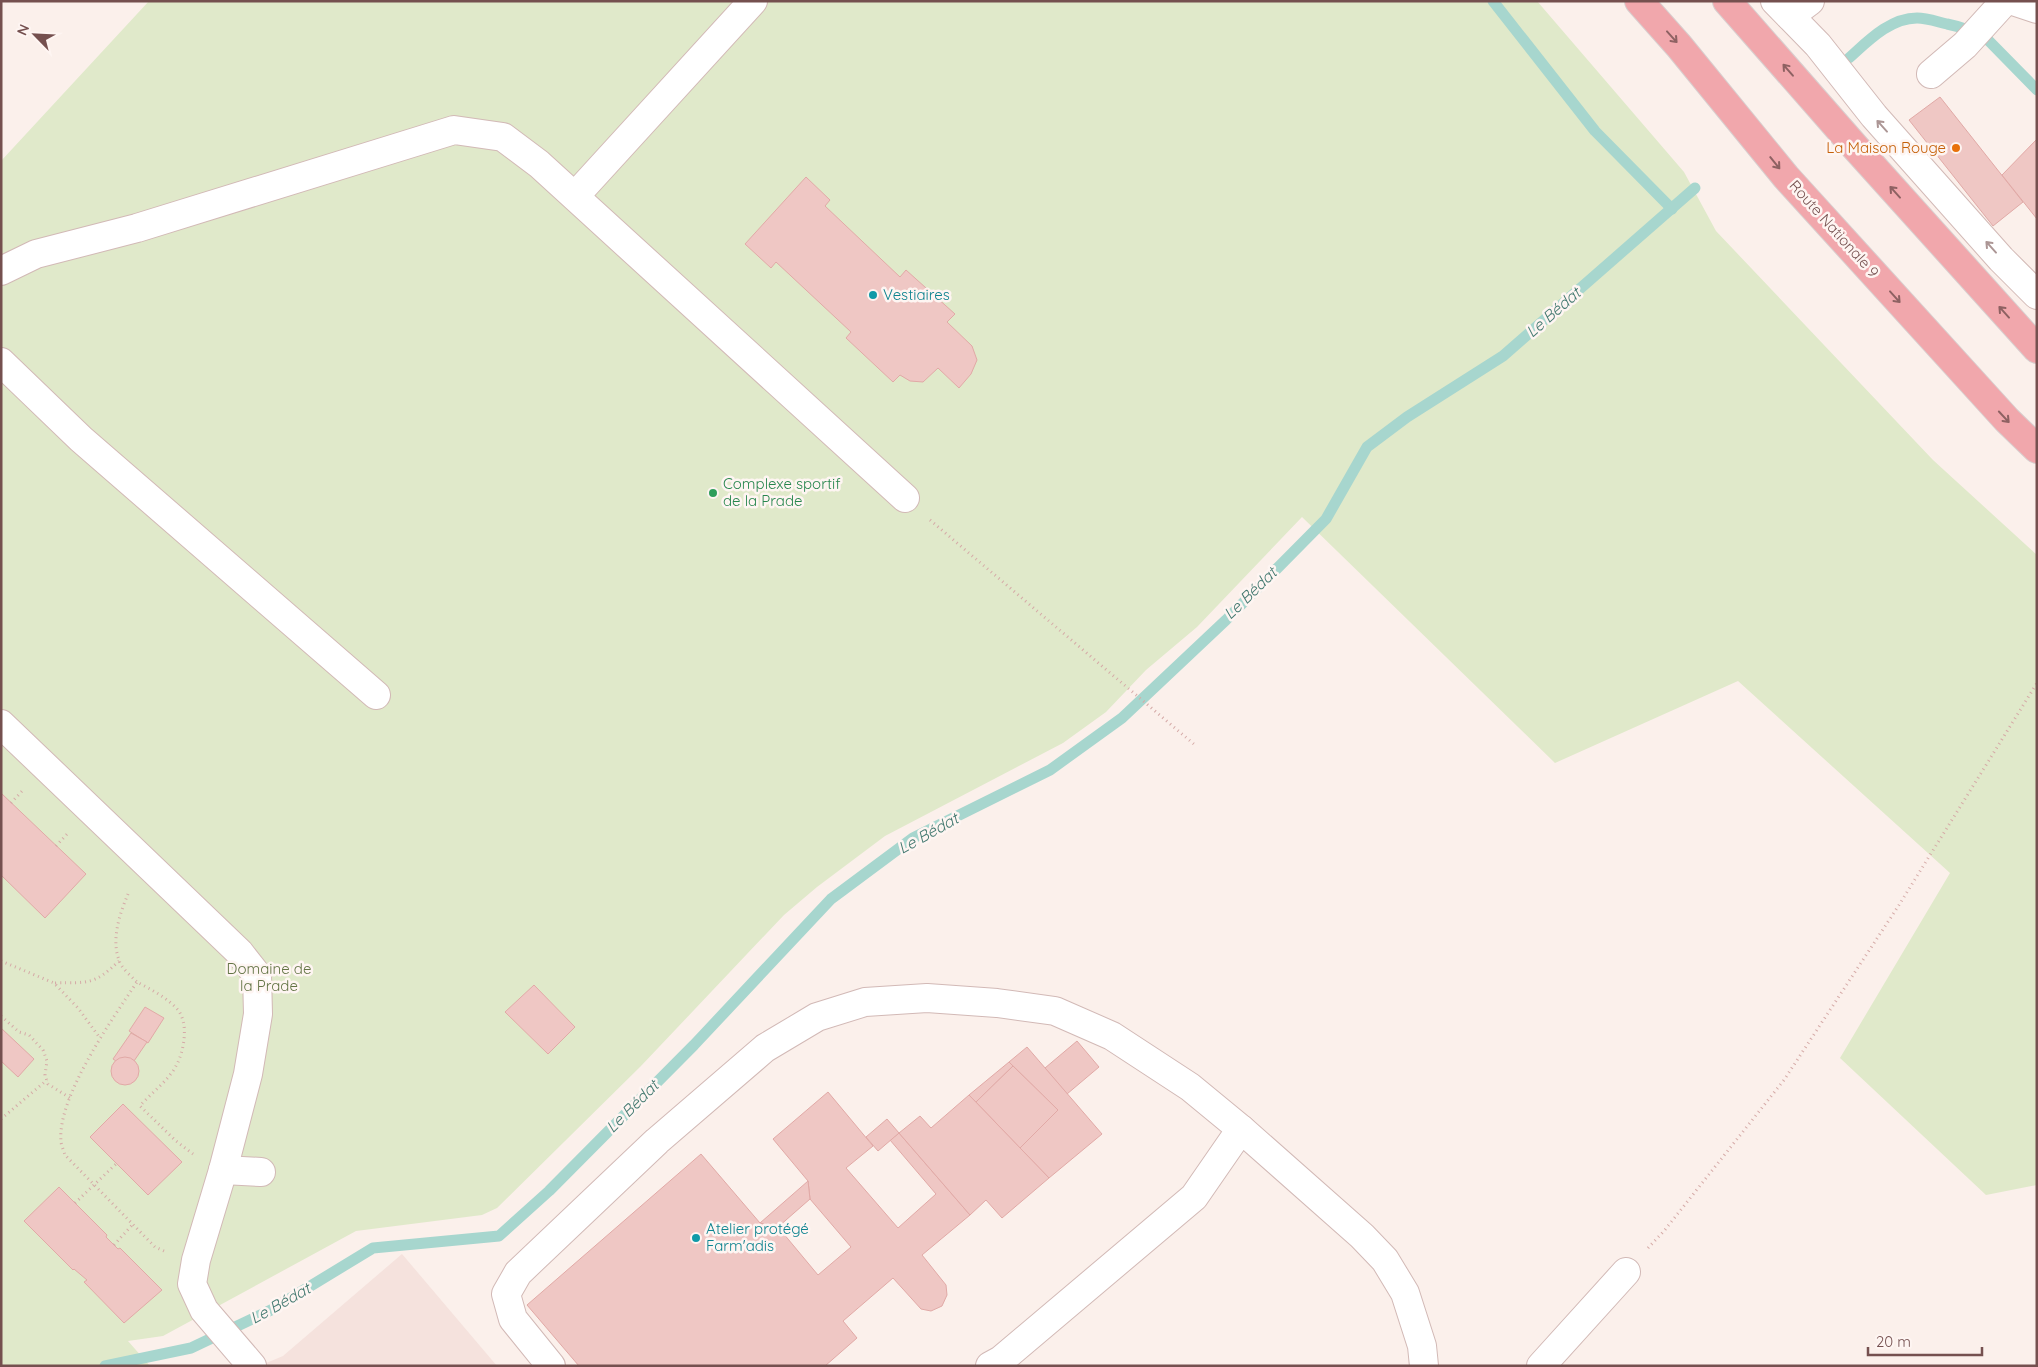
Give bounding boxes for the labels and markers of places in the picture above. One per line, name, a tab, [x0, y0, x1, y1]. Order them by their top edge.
place label: La Maison Rouge	[1826, 138, 1946, 157]
marker: La Maison Rouge	[1950, 142, 1962, 154]
place label: Vestiaires	[883, 285, 950, 304]
marker: Vestiaires	[867, 289, 879, 301]
place label: Complexe sportif de la Prade	[723, 474, 841, 510]
marker: Complexe sportif de la Prade	[707, 487, 719, 499]
place label: Atelier protégé Farm'adis	[706, 1219, 809, 1255]
marker: Atelier protégé Farm'adis	[690, 1232, 702, 1244]

